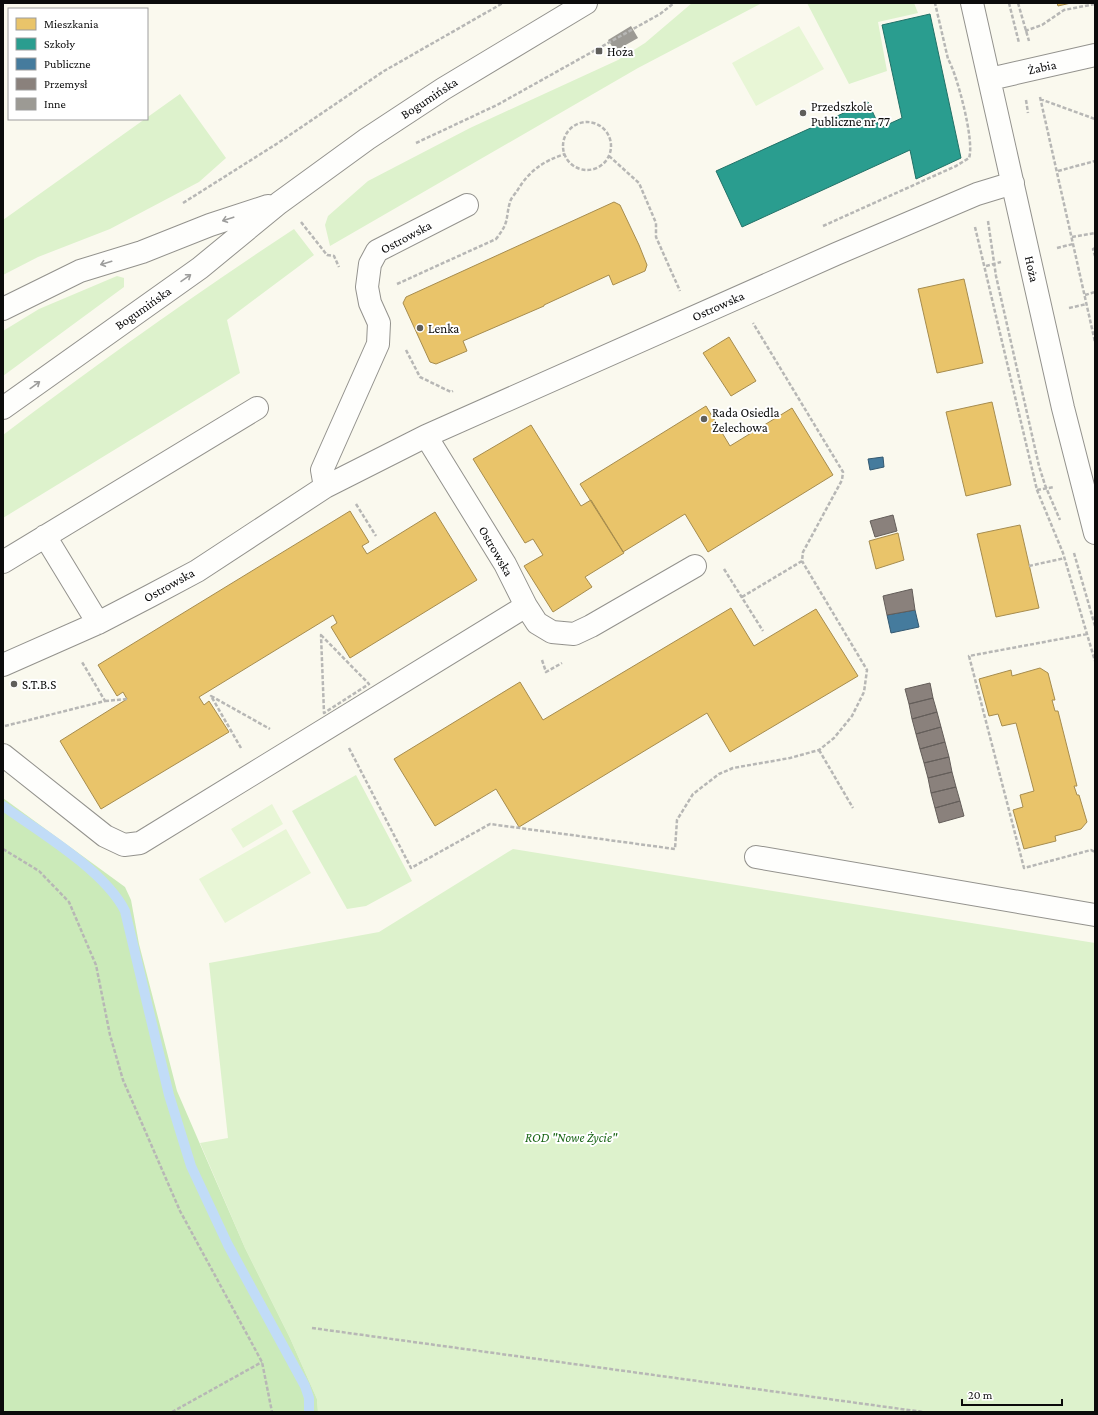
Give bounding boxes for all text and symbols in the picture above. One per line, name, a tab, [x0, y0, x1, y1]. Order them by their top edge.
legend	[8, 8, 148, 120]
text: Mieszkania	[44, 17, 99, 31]
text: Szkoły	[44, 37, 76, 51]
place label: Hoża	[607, 44, 634, 59]
marker: Hoża	[594, 46, 604, 56]
text: Publiczne	[44, 57, 91, 71]
street label: Żabia	[1026, 57, 1058, 77]
street label: Bogumińska	[398, 74, 460, 122]
text: Przemysł	[44, 77, 88, 91]
text: Inne	[44, 97, 66, 111]
place label: Przedszkole Publiczne nr 77	[811, 99, 890, 129]
marker: Przedszkole Publiczne nr 77	[798, 108, 808, 118]
one-way arrow	[222, 216, 235, 223]
street label: Ostrowska	[378, 217, 434, 257]
street label: Hoża	[1022, 254, 1042, 284]
one-way arrow	[100, 260, 113, 267]
one-way arrow	[181, 274, 192, 282]
street label: Bogumińska	[112, 283, 174, 333]
street label: Ostrowska	[690, 288, 746, 324]
place label: Lenka	[428, 321, 459, 336]
marker: Lenka	[415, 323, 425, 333]
one-way arrow	[29, 381, 40, 389]
place label: Rada Osiedla Żelechowa	[712, 405, 780, 435]
marker: Rada Osiedla Żelechowa	[699, 414, 709, 424]
street label: Ostrowska	[476, 523, 516, 579]
street label: Ostrowska	[141, 565, 197, 605]
place label: S.T.B.S	[22, 677, 56, 692]
marker: S.T.B.S	[9, 679, 19, 689]
park label: ROD "Nowe Życie"	[525, 1130, 618, 1145]
scale bar	[962, 1381, 1062, 1407]
text: 20 m	[968, 1388, 993, 1402]

